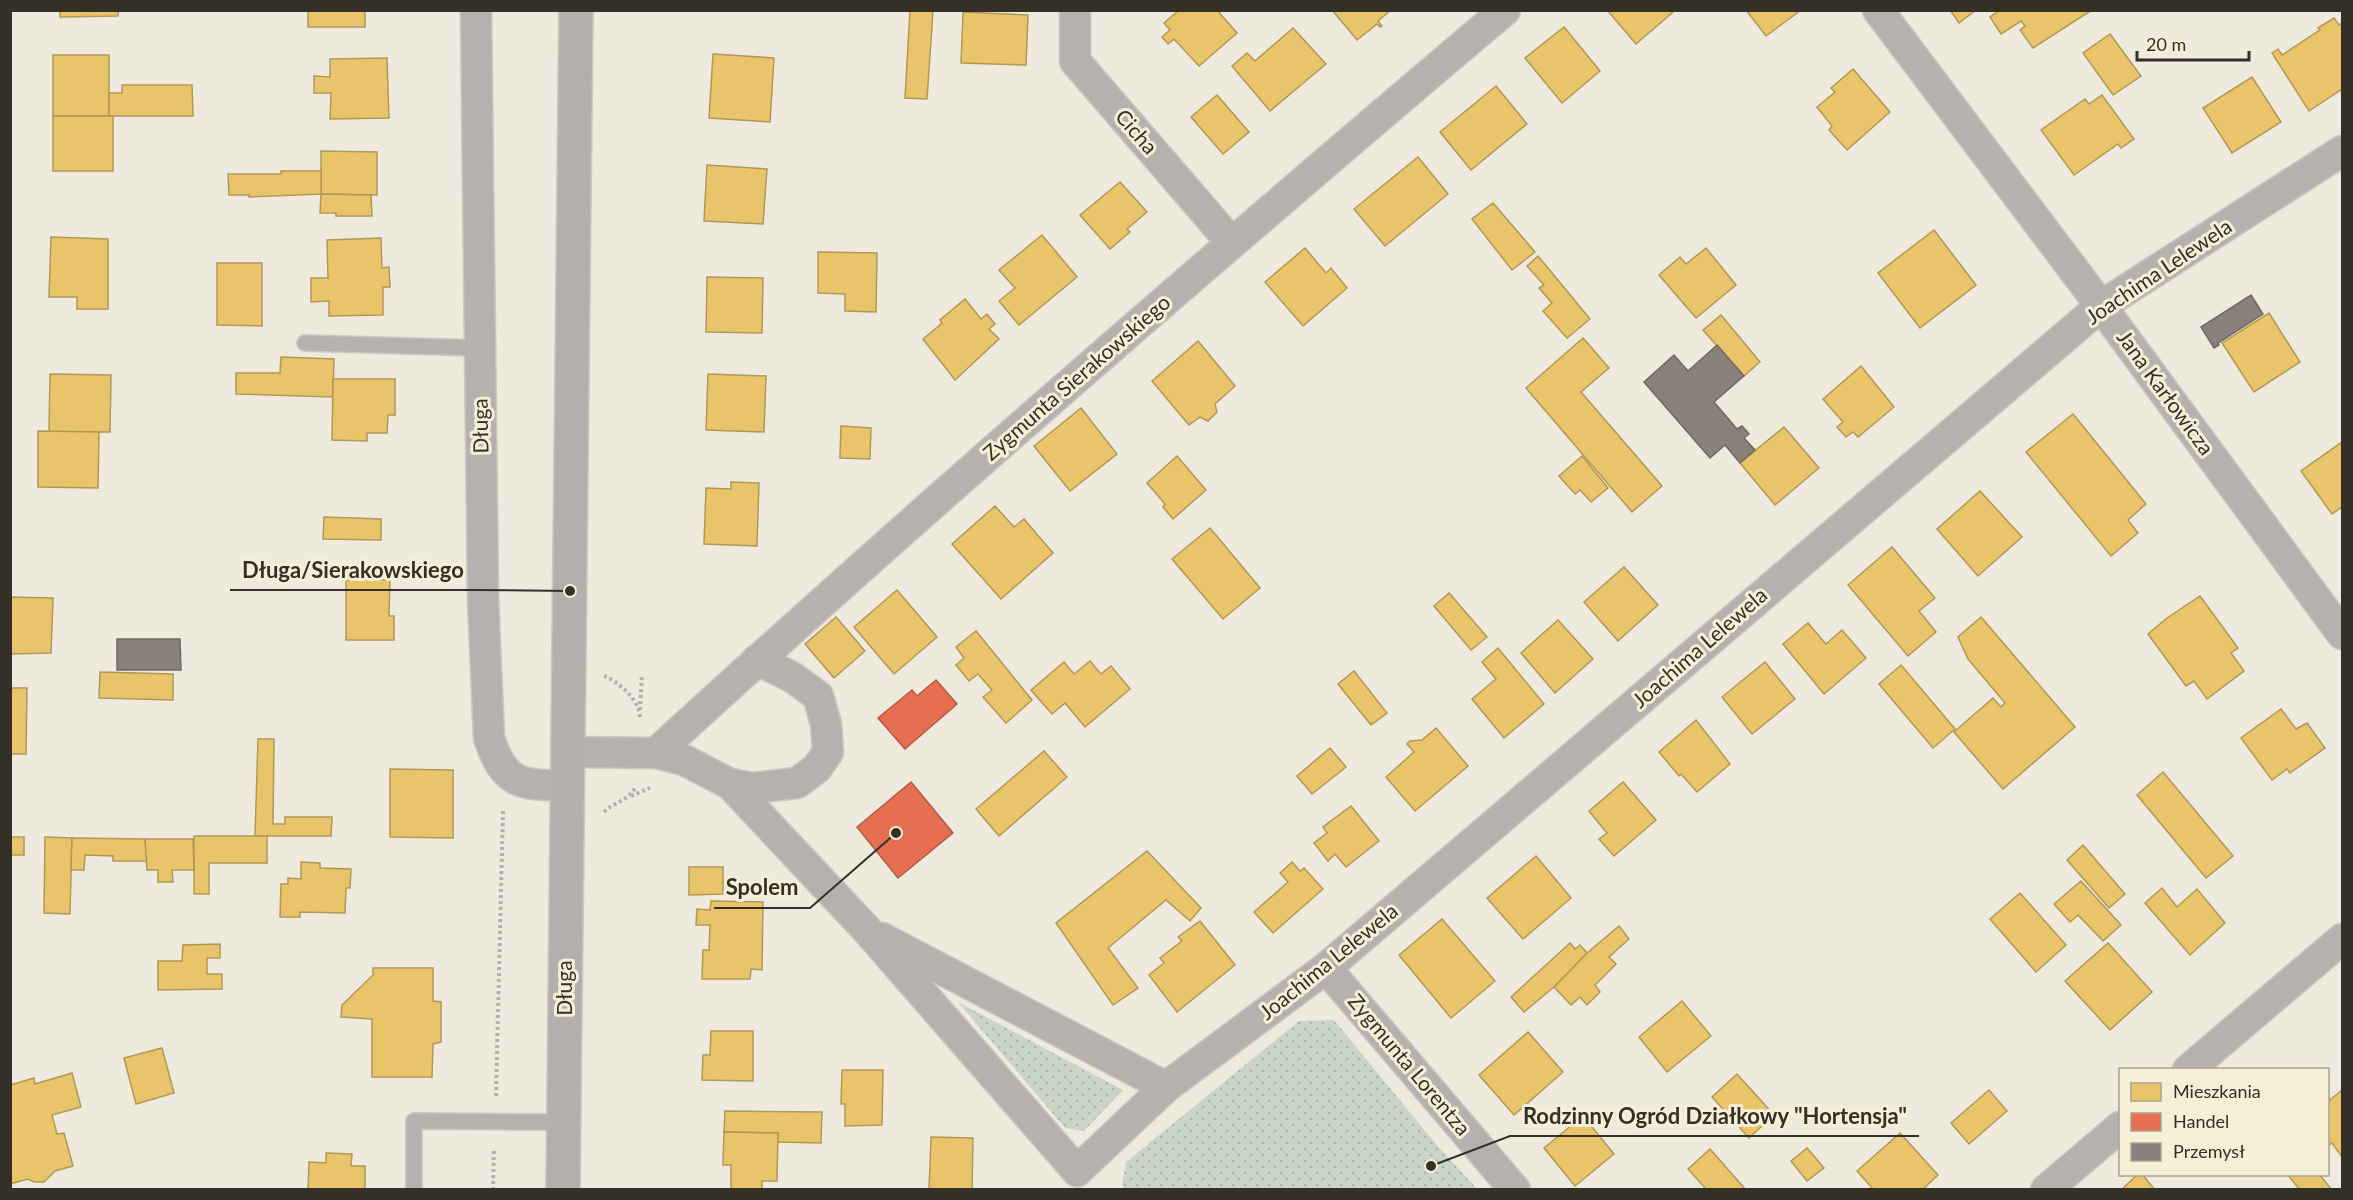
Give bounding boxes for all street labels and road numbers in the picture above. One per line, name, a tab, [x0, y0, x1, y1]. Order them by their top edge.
street label: Cicha	[1111, 103, 1163, 159]
street label: Joachima Lelewela	[2080, 213, 2236, 329]
street label: Zygmunta Sierakowskiego	[977, 289, 1175, 465]
street label: Jana Karłowicza	[2113, 325, 2220, 459]
street label: Długa	[467, 398, 492, 454]
street label: Joachima Lelewela	[1626, 581, 1772, 712]
street label: Joachima Lelewela	[1254, 897, 1402, 1024]
street label: Długa	[551, 960, 576, 1016]
street label: Zygmunta Lorentza	[1344, 988, 1477, 1140]

